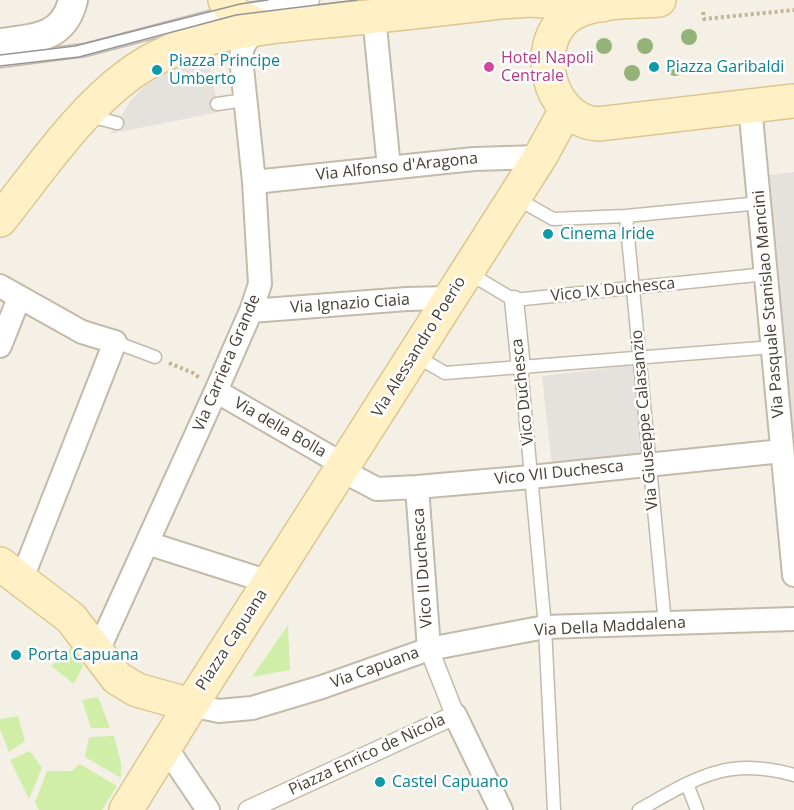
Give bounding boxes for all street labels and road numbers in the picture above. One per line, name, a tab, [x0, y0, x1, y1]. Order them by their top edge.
street label: Via Alfonso d'Aragona	[315, 149, 479, 185]
street label: Via Pasquale Stanislao Mancini	[749, 189, 789, 419]
street label: Via Alessandro Poerio	[368, 273, 470, 421]
street label: Vico IX Duchesca	[550, 274, 676, 306]
street label: Via Ignazio Ciaia	[290, 290, 410, 318]
street label: Via Carriera Grande	[189, 292, 265, 434]
street label: Via Giuseppe Calasanzio	[628, 329, 662, 511]
street label: Vico Duchesca	[508, 338, 538, 446]
street label: Via della Bolla	[230, 394, 330, 462]
street label: Vico VII Duchesca	[493, 457, 625, 489]
street label: Vico II Duchesca	[409, 507, 437, 629]
street label: Piazza Capuana	[192, 586, 272, 694]
street label: Via Della Maddalena	[534, 613, 686, 641]
street label: Via Capuana	[328, 643, 422, 693]
street label: Piazza Enrico de Nicola	[286, 710, 448, 800]

